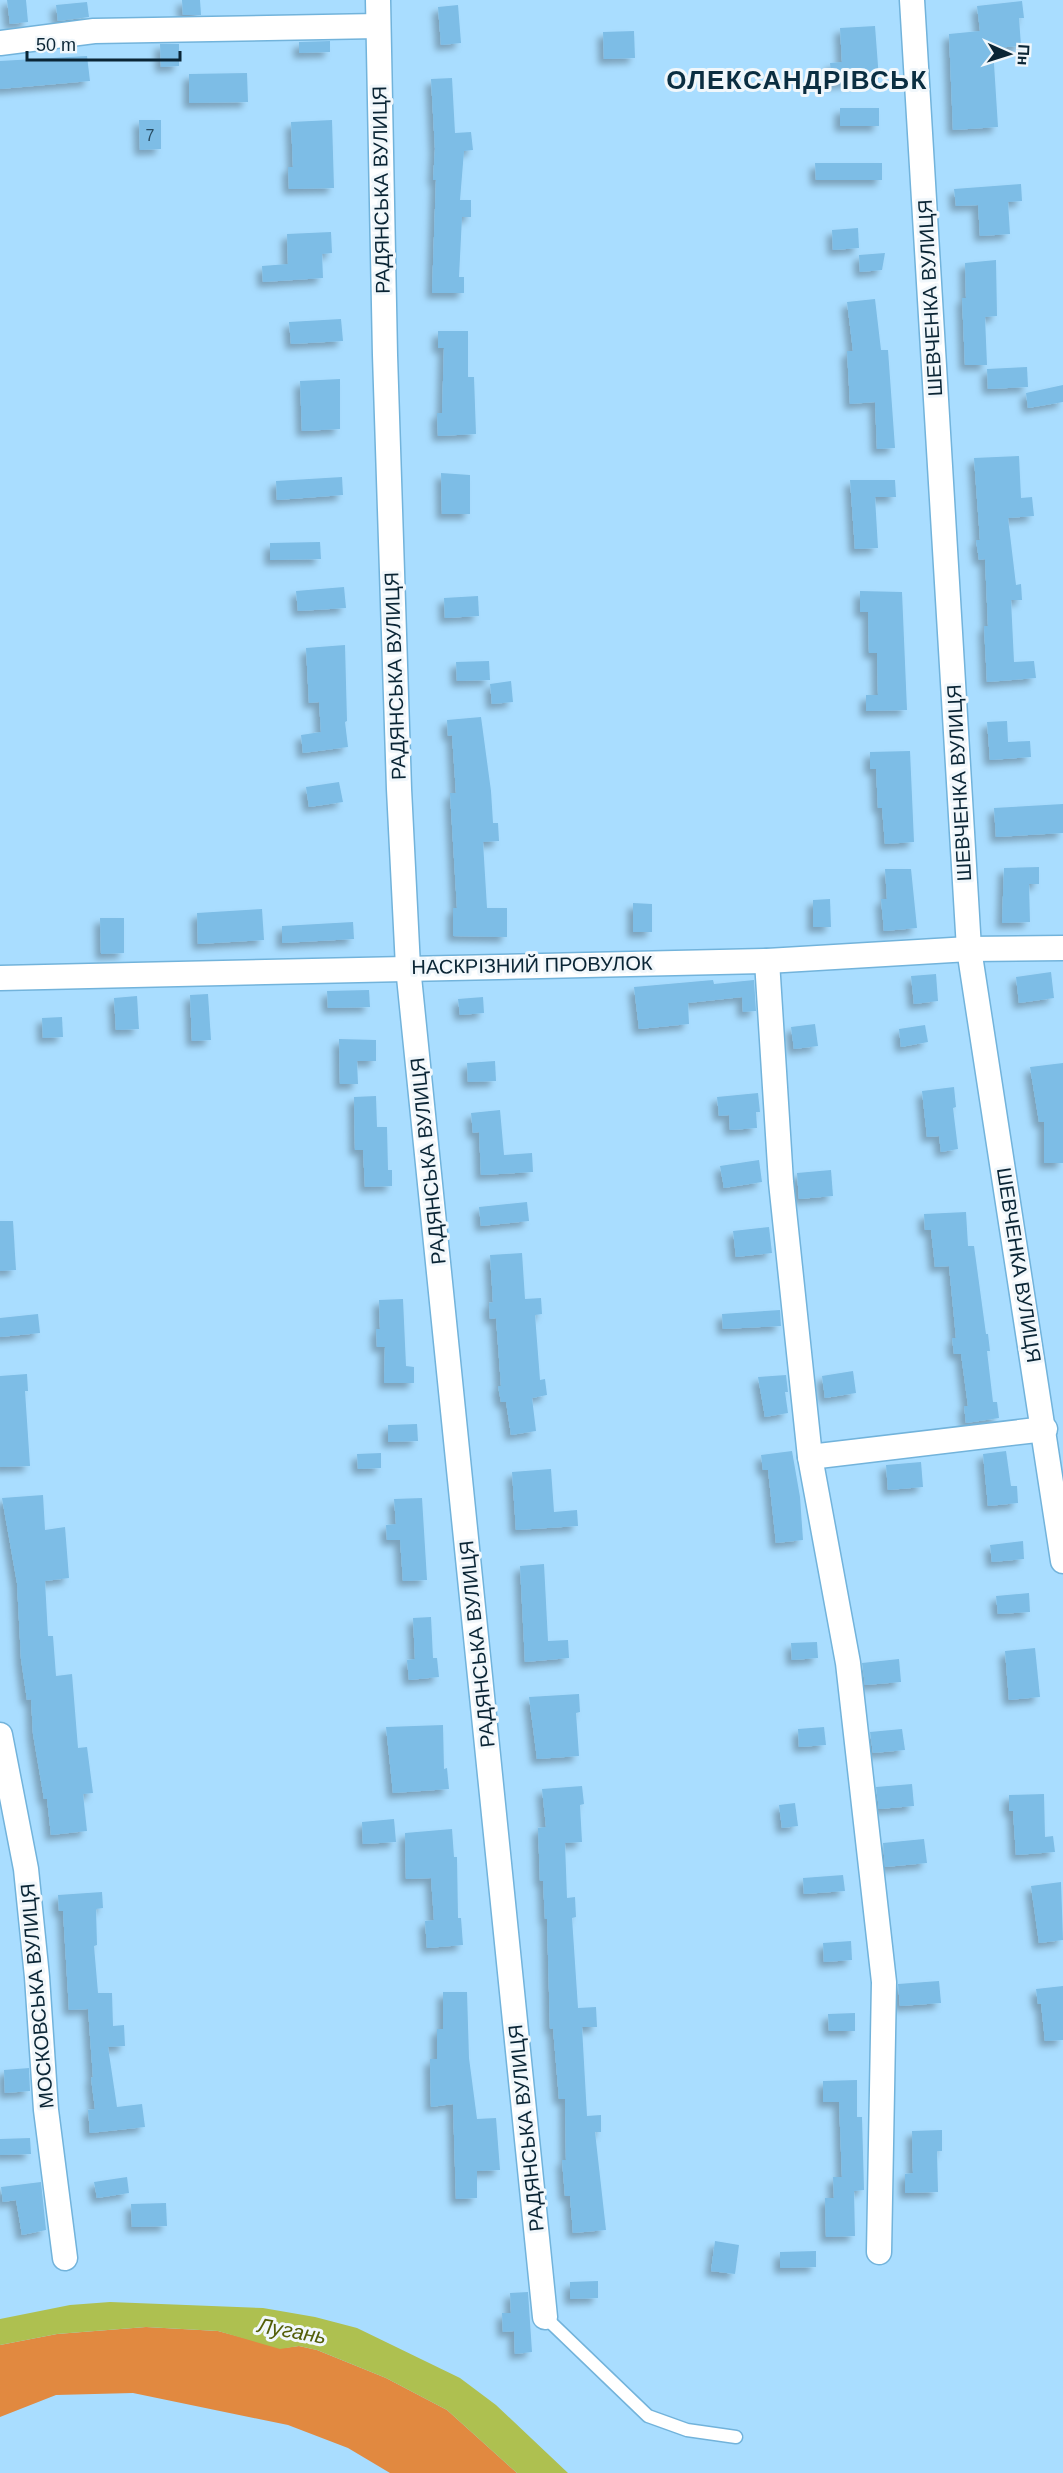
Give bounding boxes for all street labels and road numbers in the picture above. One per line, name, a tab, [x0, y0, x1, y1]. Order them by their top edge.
street label: РАДЯНСЬКА ВУЛИЦЯ	[368, 86, 394, 294]
street label: ШЕВЧЕНКА ВУЛИЦЯ	[914, 199, 946, 397]
street label: РАДЯНСЬКА ВУЛИЦЯ	[380, 572, 410, 780]
street label: ШЕВЧЕНКА ВУЛИЦЯ	[943, 684, 975, 882]
street label: НАСКРІЗНИЙ ПРОВУЛОК	[411, 951, 653, 978]
street label: РАДЯНСЬКА ВУЛИЦЯ	[406, 1056, 450, 1266]
street label: ШЕВЧЕНКА ВУЛИЦЯ	[993, 1166, 1045, 1364]
street label: РАДЯНСЬКА ВУЛИЦЯ	[455, 1539, 499, 1749]
street label: МОСКОВСЬКА ВУЛИЦЯ	[16, 1883, 58, 2109]
street label: РАДЯНСЬКА ВУЛИЦЯ	[504, 2023, 548, 2233]

